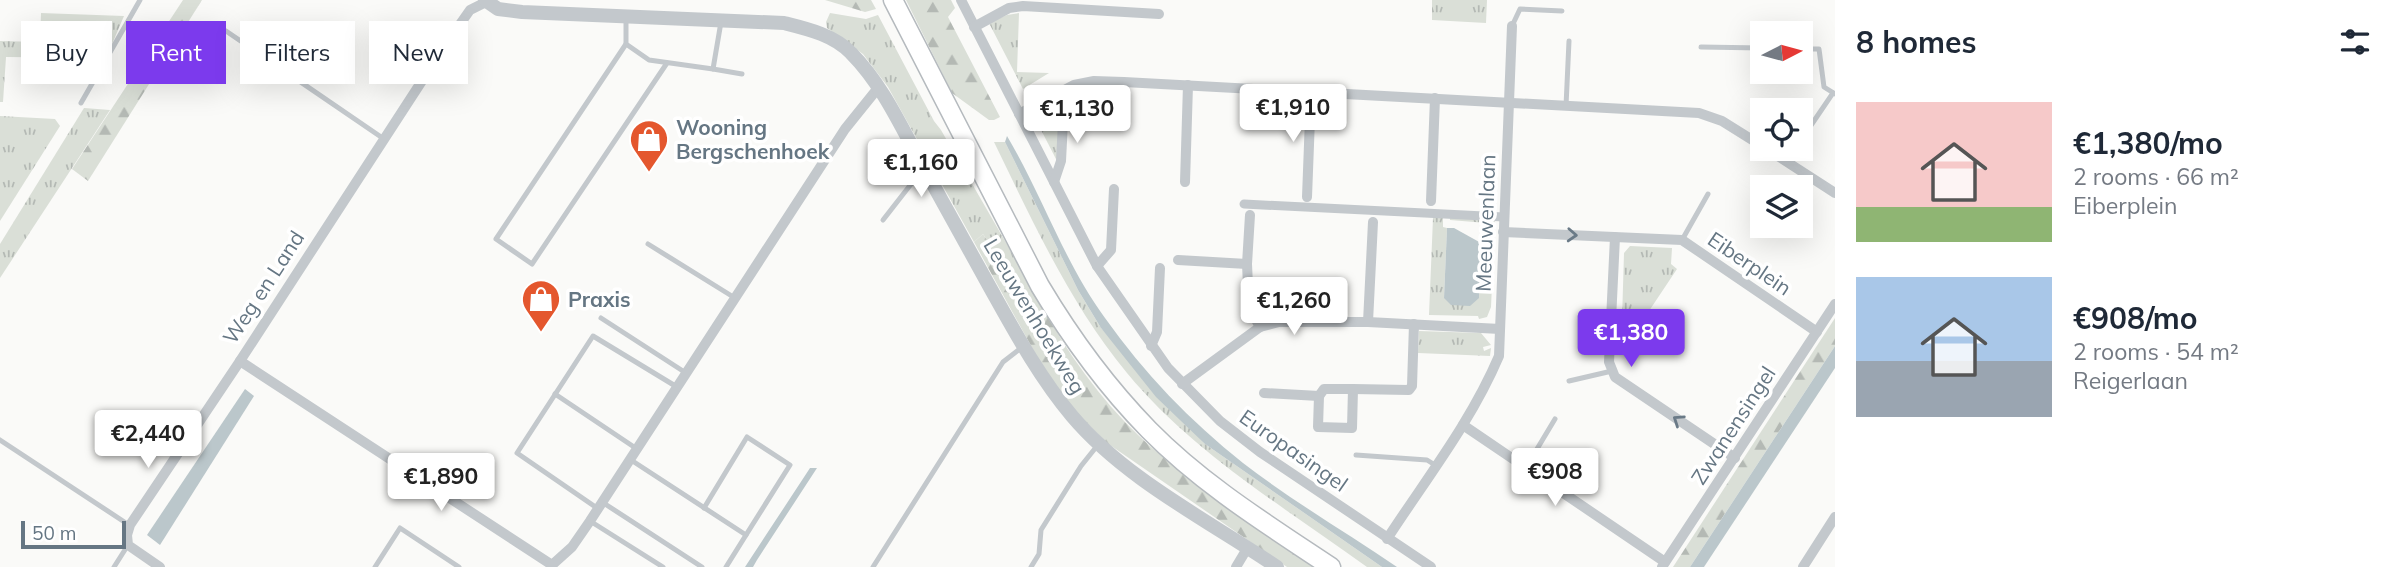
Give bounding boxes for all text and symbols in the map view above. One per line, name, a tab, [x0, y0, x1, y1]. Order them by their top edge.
chip: Buy	[21, 21, 112, 84]
chip: Rent	[126, 21, 226, 84]
chip: Filters	[240, 21, 355, 84]
chip: New	[369, 21, 468, 84]
north arrow	[1750, 21, 1813, 84]
map controls	[1750, 21, 1813, 238]
text: 8 homes	[1856, 23, 1977, 61]
icon: filters	[2336, 23, 2374, 61]
pin: €1,910	[1236, 85, 1350, 144]
pin: €1,130	[1020, 86, 1134, 145]
text: €1,910	[1256, 92, 1330, 121]
text: €1,130	[1040, 93, 1114, 122]
button: locate	[1750, 98, 1813, 161]
place label: Wooning Bergschenhoek	[676, 114, 830, 164]
shop icon: Wooning Bergschenhoek	[628, 118, 670, 173]
text: €1,380/mo	[2073, 124, 2223, 162]
icon: home	[1912, 130, 1996, 214]
pin: €1,160	[864, 140, 978, 199]
text: €1,160	[884, 147, 958, 176]
street label: Meeuwenlaan	[1470, 154, 1500, 292]
text: 2 rooms · 66 m²	[2073, 162, 2239, 191]
button: layers	[1750, 175, 1813, 238]
text: Eiberplein	[2073, 191, 2177, 220]
street label: Weg en Land	[217, 225, 309, 349]
street label: Eiberplein	[1703, 226, 1797, 300]
one-way arrow	[1566, 227, 1577, 242]
street label: Leeuwenhoekweg	[978, 234, 1092, 398]
shop icon: Praxis	[520, 278, 562, 333]
pin: €1,260	[1237, 278, 1351, 337]
text: €1,260	[1257, 285, 1331, 314]
place label: Praxis	[568, 286, 630, 312]
text: €908/mo	[2073, 299, 2197, 337]
icon: home	[1912, 305, 1996, 389]
pin: €1,380	[1574, 310, 1688, 369]
text: €1,380	[1594, 317, 1668, 346]
text: 2 rooms · 54 m²	[2073, 337, 2239, 366]
street label: Zwanensingel	[1685, 361, 1781, 489]
text: Reigerlaan	[2073, 366, 2188, 395]
street label: Europasingel	[1235, 403, 1353, 497]
pin: €2,440	[91, 410, 205, 470]
one-way arrow	[1673, 415, 1686, 428]
text: €2,440	[111, 418, 185, 447]
pin: €908	[1514, 448, 1596, 508]
pin: €1,890	[384, 454, 498, 513]
text: €908	[1527, 456, 1583, 485]
text: €1,890	[404, 461, 478, 490]
scale bar	[21, 518, 126, 550]
text: 50 m	[32, 521, 76, 545]

